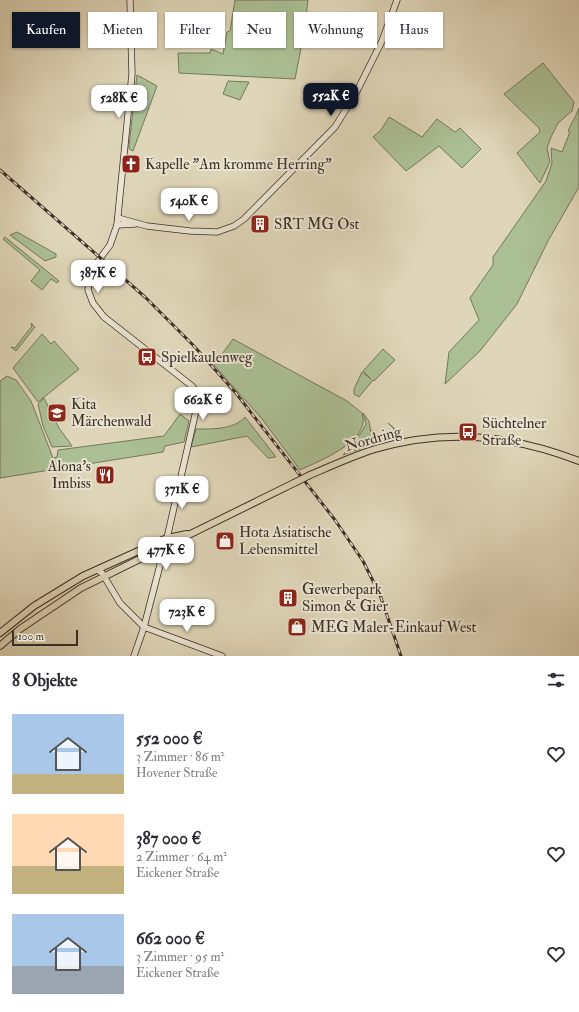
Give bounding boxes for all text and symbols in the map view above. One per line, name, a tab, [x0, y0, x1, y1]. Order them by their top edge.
chip: Kaufen	[12, 12, 80, 48]
chip: Mieten	[88, 12, 157, 48]
chip: Filter	[165, 12, 225, 48]
chip: Neu	[233, 12, 286, 48]
chip: Wohnung	[294, 12, 377, 48]
chip: Haus	[385, 12, 443, 48]
pin: 552K €	[298, 83, 364, 117]
pin: 528K €	[86, 85, 152, 119]
text: 552K €	[312, 88, 350, 104]
text: 528K €	[100, 90, 138, 106]
church icon: Kapelle "Am kromme Herring"	[120, 153, 142, 175]
place label: Kapelle "Am kromme Herring"	[145, 155, 332, 175]
pin: 540K €	[156, 188, 222, 222]
text: 540K €	[170, 193, 208, 209]
building icon: SRT MG Ost	[249, 213, 271, 235]
place label: SRT MG Ost	[274, 215, 360, 234]
pin: 387K €	[65, 260, 131, 294]
text: 387K €	[80, 265, 116, 281]
bus stop icon: Spielkaulenweg	[136, 346, 158, 368]
place label: Spielkaulenweg	[161, 348, 253, 368]
pin: 662K €	[170, 387, 236, 421]
text: 662K €	[183, 392, 223, 408]
place label: Kita Märchenwald	[71, 395, 152, 431]
school or university icon: Kita Märchenwald	[46, 402, 68, 424]
place label: Süchtelner Straße	[482, 414, 547, 450]
bus stop icon: Süchtelner Straße	[457, 421, 479, 443]
street label: Nordring	[343, 422, 404, 456]
place label: Alona's Imbiss	[47, 457, 91, 493]
restaurant icon: Alona's Imbiss	[94, 464, 116, 486]
pin: 371K €	[149, 476, 215, 510]
text: 371K €	[164, 481, 200, 497]
place label: Hota Asiatische Lebensmittel	[239, 523, 332, 559]
shop icon: Hota Asiatische Lebensmittel	[214, 530, 236, 552]
pin: 477K €	[133, 537, 199, 571]
text: 477K €	[147, 542, 185, 558]
place label: Gewerbepark Simon & Gier	[302, 580, 388, 616]
building icon: Gewerbepark Simon & Gier	[277, 587, 299, 609]
pin: 723K €	[154, 599, 220, 633]
text: 723K €	[169, 604, 205, 620]
shop icon: MEG Maler-Einkauf West	[286, 616, 308, 638]
place label: MEG Maler-Einkauf West	[311, 618, 477, 637]
scale bar	[12, 628, 78, 647]
text: 100 m	[18, 630, 44, 643]
icon: filters	[545, 669, 567, 691]
text: 8 Objekte	[12, 670, 77, 691]
text: 552 000 €	[136, 728, 203, 749]
icon: home	[44, 730, 92, 778]
icon: heart	[545, 743, 567, 765]
text: 3 Zimmer · 86 m²	[136, 749, 225, 765]
text: Hovener Straße	[136, 765, 217, 781]
text: 387 000 €	[136, 828, 202, 849]
icon: home	[44, 830, 92, 878]
icon: heart	[545, 843, 567, 865]
text: 2 Zimmer · 64 m²	[136, 849, 227, 865]
text: Eickener Straße	[136, 865, 219, 881]
text: 662 000 €	[136, 928, 205, 949]
icon: home	[44, 930, 92, 978]
icon: heart	[545, 943, 567, 965]
text: 3 Zimmer · 95 m²	[136, 949, 224, 965]
text: Eickener Straße	[136, 965, 219, 981]

